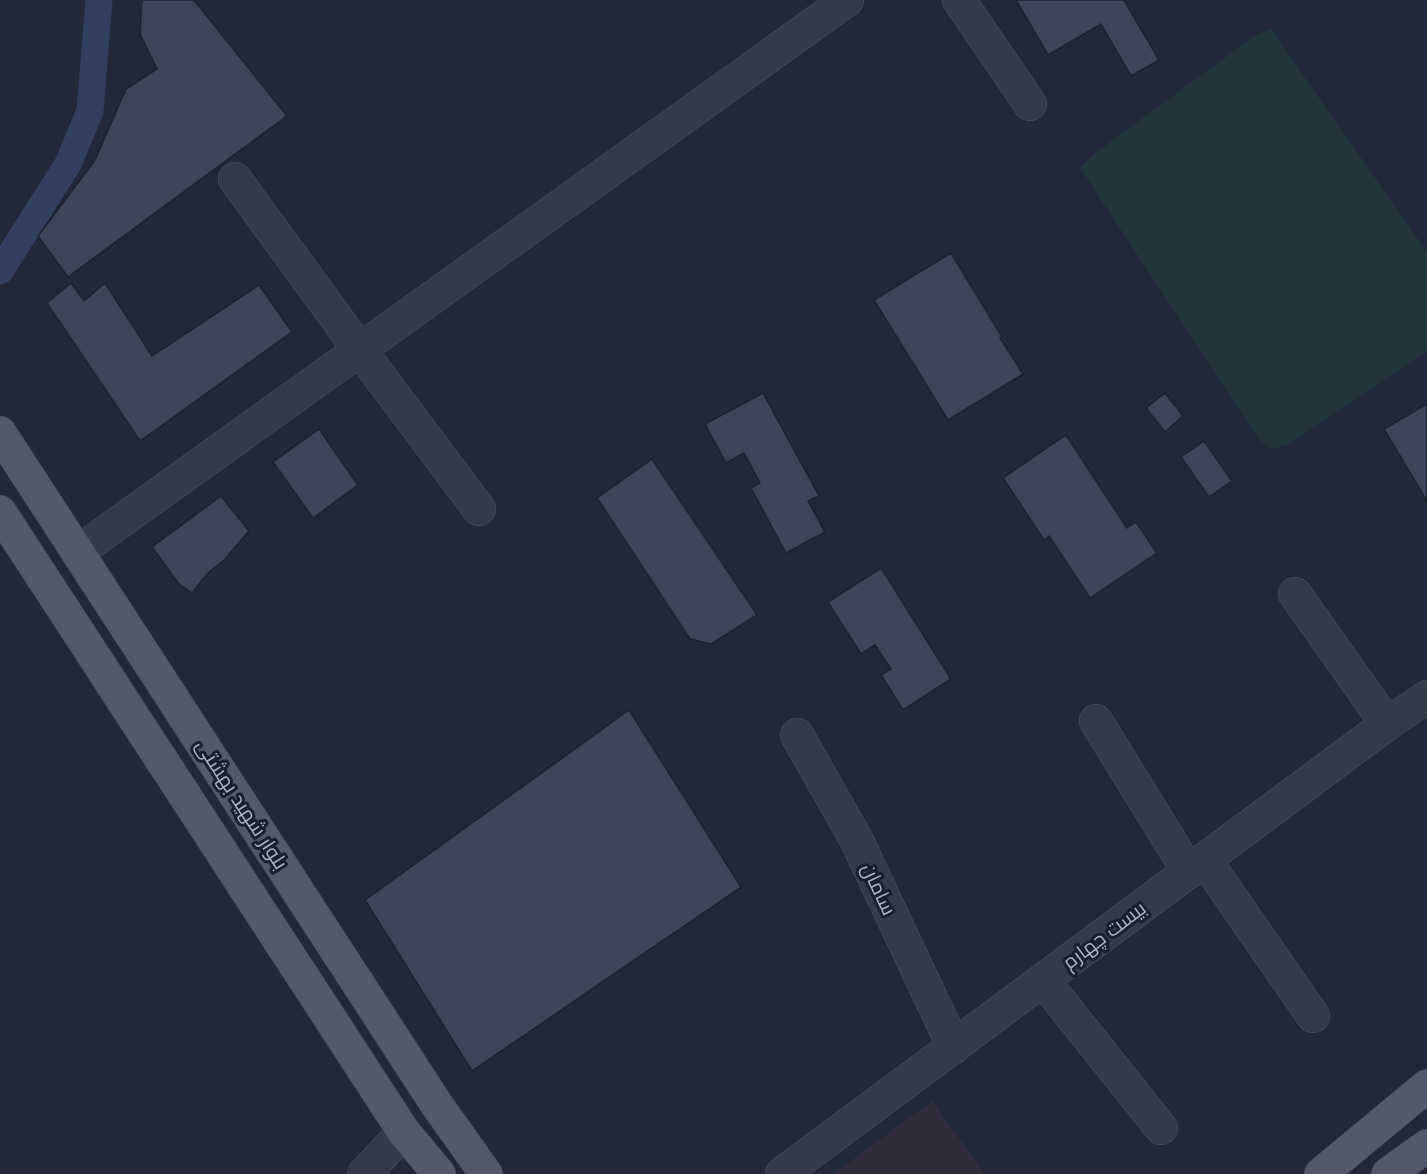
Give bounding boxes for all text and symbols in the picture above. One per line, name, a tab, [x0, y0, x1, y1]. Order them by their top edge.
street label: بلوار شهید بهشتی	[190, 735, 292, 874]
street label: سامان	[856, 860, 900, 919]
street label: بیست چهارم	[1058, 897, 1152, 976]

